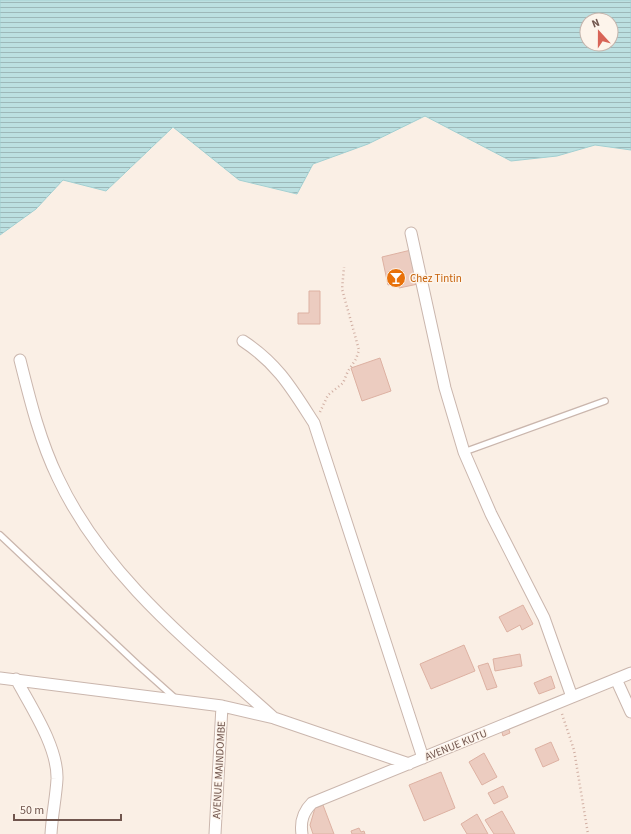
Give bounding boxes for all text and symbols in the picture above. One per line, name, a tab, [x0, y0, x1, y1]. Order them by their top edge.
north arrow	[579, 12, 619, 52]
text: N	[589, 15, 602, 31]
bar icon: Chez Tintin	[385, 267, 407, 289]
place label: Chez Tintin	[410, 271, 462, 286]
street label: AVENUE MAINDOMBE	[209, 721, 229, 819]
street label: AVENUE KUTU	[423, 726, 489, 764]
scale bar	[14, 796, 121, 822]
text: 50 m	[20, 802, 44, 819]

